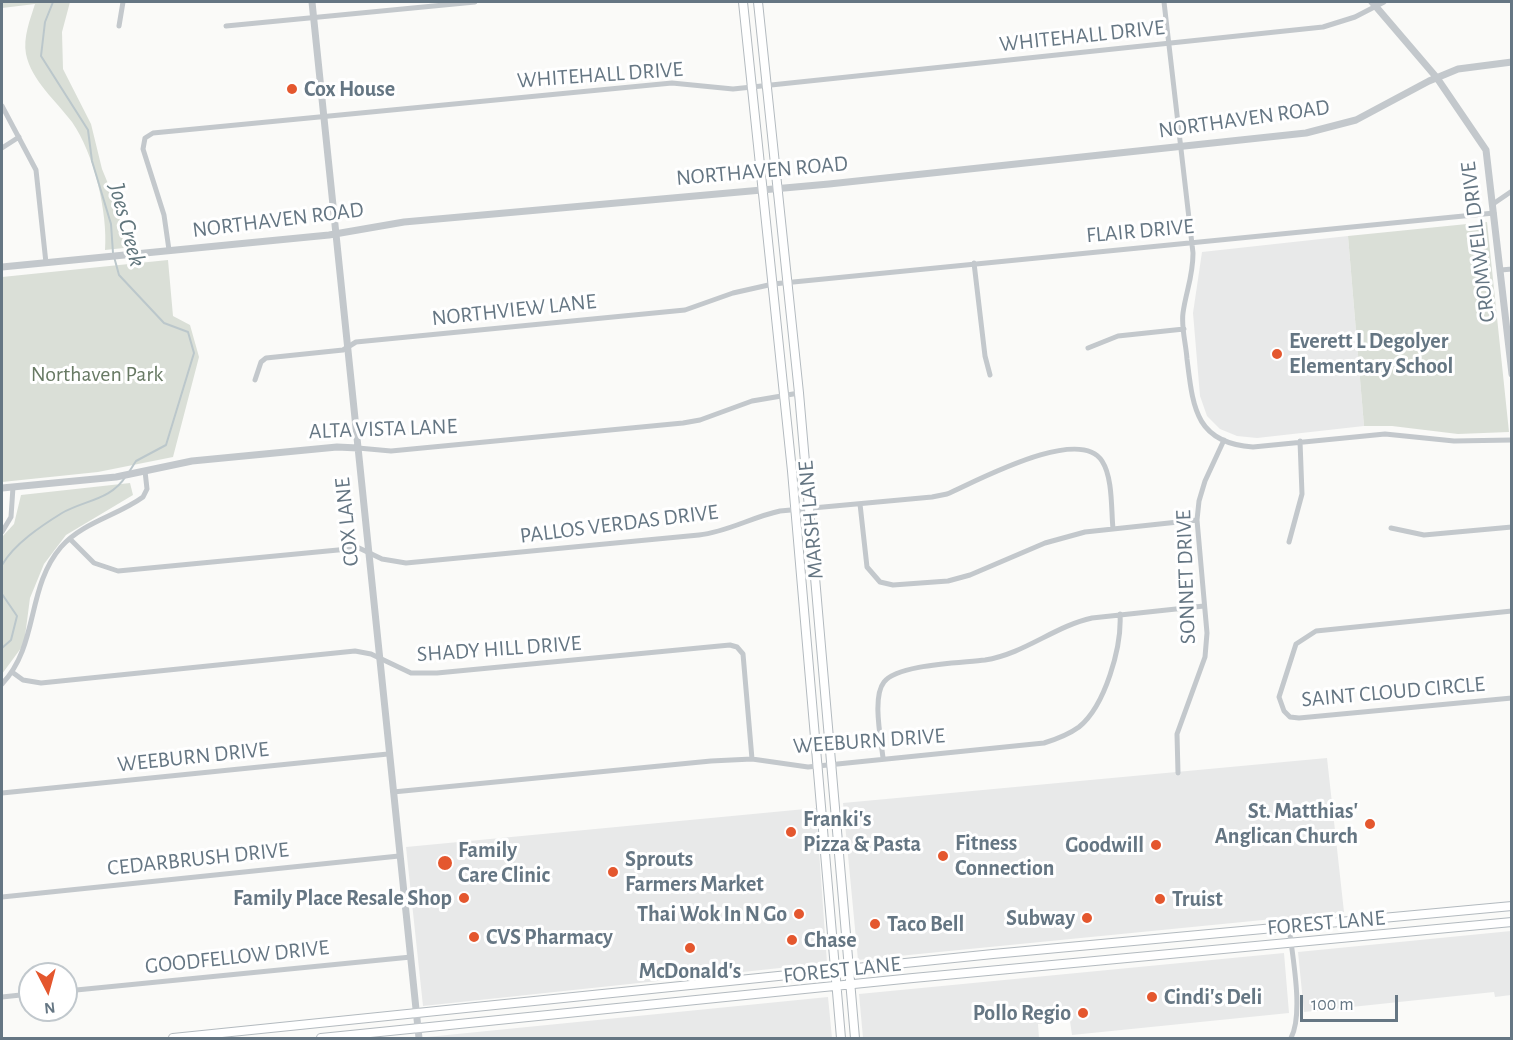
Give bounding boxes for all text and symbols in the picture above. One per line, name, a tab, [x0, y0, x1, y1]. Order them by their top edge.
street label: WHITEHALL DRIVE	[998, 14, 1166, 58]
street label: WHITEHALL DRIVE	[516, 56, 684, 94]
place label: Cox House	[304, 76, 395, 102]
marker: Cox House	[285, 82, 299, 96]
street label: NORTHAVEN ROAD	[1157, 94, 1331, 144]
street label: NORTHAVEN ROAD	[675, 150, 849, 192]
street label: CROMWELL DRIVE	[1455, 160, 1501, 324]
water label: Joes Creek	[102, 180, 152, 270]
street label: NORTHAVEN ROAD	[191, 196, 365, 244]
street label: FLAIR DRIVE	[1085, 213, 1195, 249]
street label: NORTHVIEW LANE	[430, 288, 598, 332]
place label: Everett L Degolyer Elementary School	[1289, 328, 1453, 380]
marker: Everett L Degolyer Elementary School	[1270, 347, 1284, 361]
park label: Northaven Park	[31, 361, 163, 387]
street label: ALTA VISTA LANE	[308, 413, 458, 445]
street label: MARSH LANE	[793, 460, 829, 580]
street label: COX LANE	[329, 476, 365, 568]
street label: PALLOS VERDAS DRIVE	[518, 499, 720, 549]
street label: SONNET DRIVE	[1170, 509, 1202, 645]
street label: SHADY HILL DRIVE	[416, 630, 582, 668]
street label: SAINT CLOUD CIRCLE	[1300, 671, 1486, 713]
street label: WEEBURN DRIVE	[792, 723, 946, 759]
street label: WEEBURN DRIVE	[116, 736, 270, 778]
place label: St. Matthias' Anglican Church	[1215, 798, 1358, 849]
place label: Franki's Pizza & Pasta	[803, 806, 921, 858]
marker: St. Matthias' Anglican Church	[1363, 817, 1377, 831]
marker: Franki's Pizza & Pasta	[784, 825, 798, 839]
place label: Fitness Connection	[955, 830, 1054, 882]
place label: Goodwill	[1065, 832, 1144, 858]
street label: CEDARBRUSH DRIVE	[106, 836, 290, 882]
place label: Family Care Clinic	[458, 837, 550, 888]
marker: Goodwill	[1149, 838, 1163, 852]
place label: Sprouts Farmers Market	[625, 846, 764, 897]
marker: Fitness Connection	[936, 849, 950, 863]
marker: Family Care Clinic	[436, 854, 454, 872]
marker: Sprouts Farmers Market	[606, 865, 620, 879]
place label: Family Place Resale Shop	[233, 885, 452, 911]
place label: Truist	[1172, 886, 1223, 912]
marker: Family Place Resale Shop	[457, 891, 471, 905]
marker: Truist	[1153, 892, 1167, 906]
place label: Thai Wok In N Go	[637, 901, 787, 927]
place label: Subway	[1006, 905, 1075, 931]
street label: FOREST LANE	[1266, 905, 1386, 941]
marker: Thai Wok In N Go	[792, 907, 806, 921]
place label: Taco Bell	[887, 911, 964, 937]
marker: Subway	[1080, 911, 1094, 925]
marker: Taco Bell	[868, 917, 882, 931]
place label: CVS Pharmacy	[486, 924, 613, 950]
place label: Chase	[804, 927, 857, 953]
marker: CVS Pharmacy	[467, 930, 481, 944]
marker: Chase	[785, 933, 799, 947]
street label: GOODFELLOW DRIVE	[144, 934, 330, 980]
marker: McDonald's	[683, 941, 697, 955]
street label: FOREST LANE	[782, 951, 902, 989]
place label: McDonald's	[639, 958, 741, 984]
north arrow	[18, 962, 78, 1022]
scale bar	[1303, 983, 1400, 1021]
place label: Cindi's Deli	[1164, 984, 1262, 1010]
marker: Cindi's Deli	[1145, 990, 1159, 1004]
text: 100 m	[1311, 996, 1354, 1014]
text: N	[43, 999, 56, 1016]
place label: Pollo Regio	[973, 1000, 1071, 1026]
marker: Pollo Regio	[1076, 1006, 1090, 1020]

